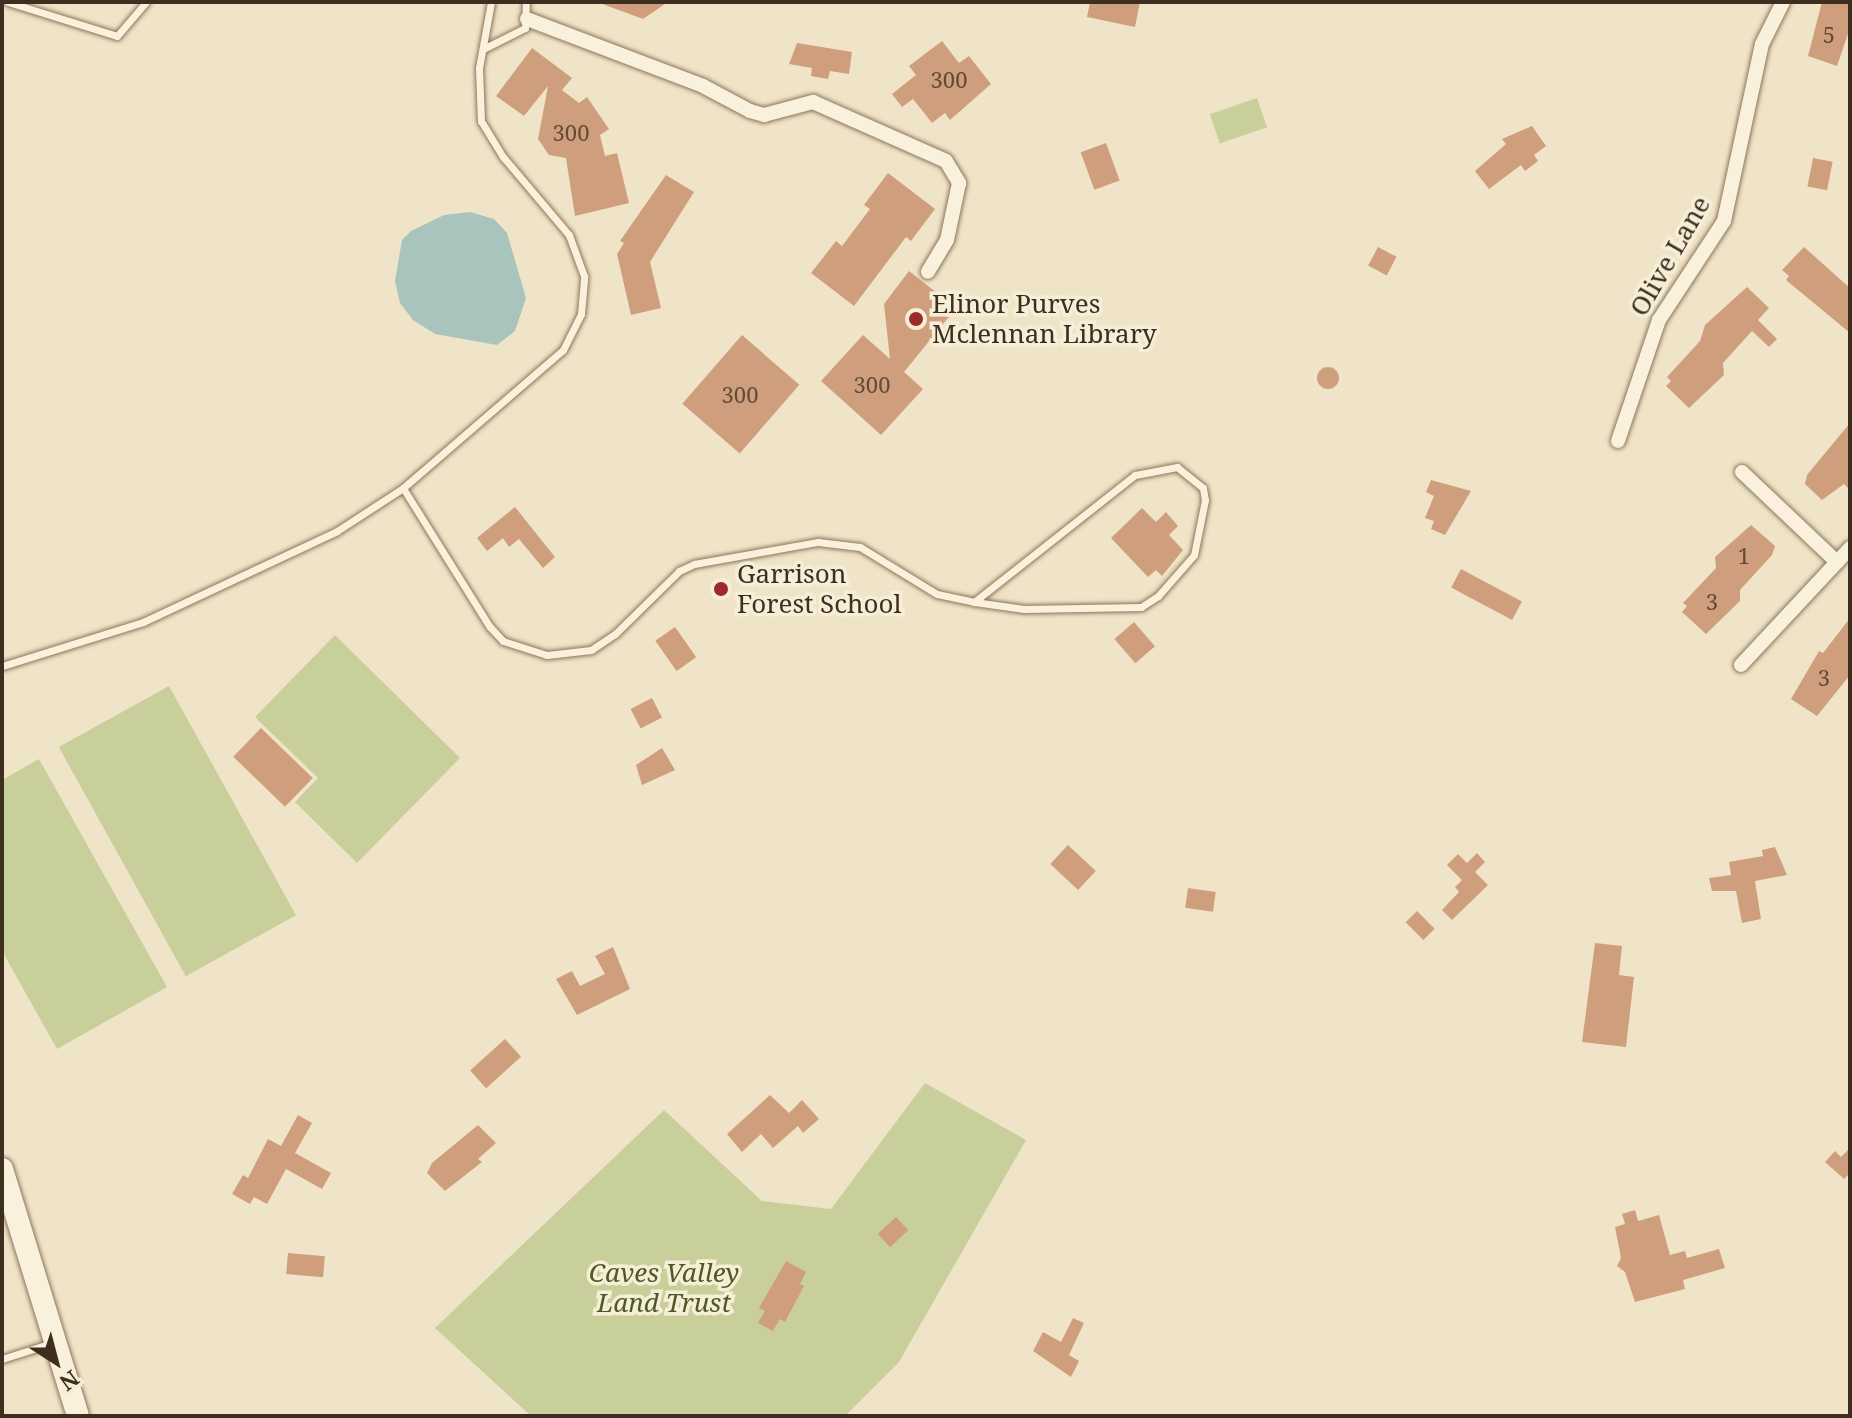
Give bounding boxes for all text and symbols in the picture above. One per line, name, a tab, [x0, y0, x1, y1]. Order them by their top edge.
house number: 5	[1823, 22, 1835, 48]
house number: 300	[931, 67, 967, 93]
house number: 300	[553, 120, 589, 146]
street label: Olive Lane	[1623, 191, 1717, 321]
place label: Elinor Purves Mclennan Library	[932, 288, 1157, 350]
marker: Elinor Purves Mclennan Library	[907, 310, 925, 328]
house number: 300	[854, 372, 890, 398]
house number: 300	[722, 382, 758, 408]
house number: 1	[1738, 543, 1750, 569]
place label: Garrison Forest School	[737, 558, 902, 620]
marker: Garrison Forest School	[712, 580, 730, 598]
house number: 3	[1706, 589, 1718, 615]
house number: 3	[1818, 665, 1830, 691]
park label: Caves Valley Land Trust	[589, 1257, 739, 1318]
north arrow	[16, 1322, 96, 1402]
text: N	[54, 1364, 86, 1399]

